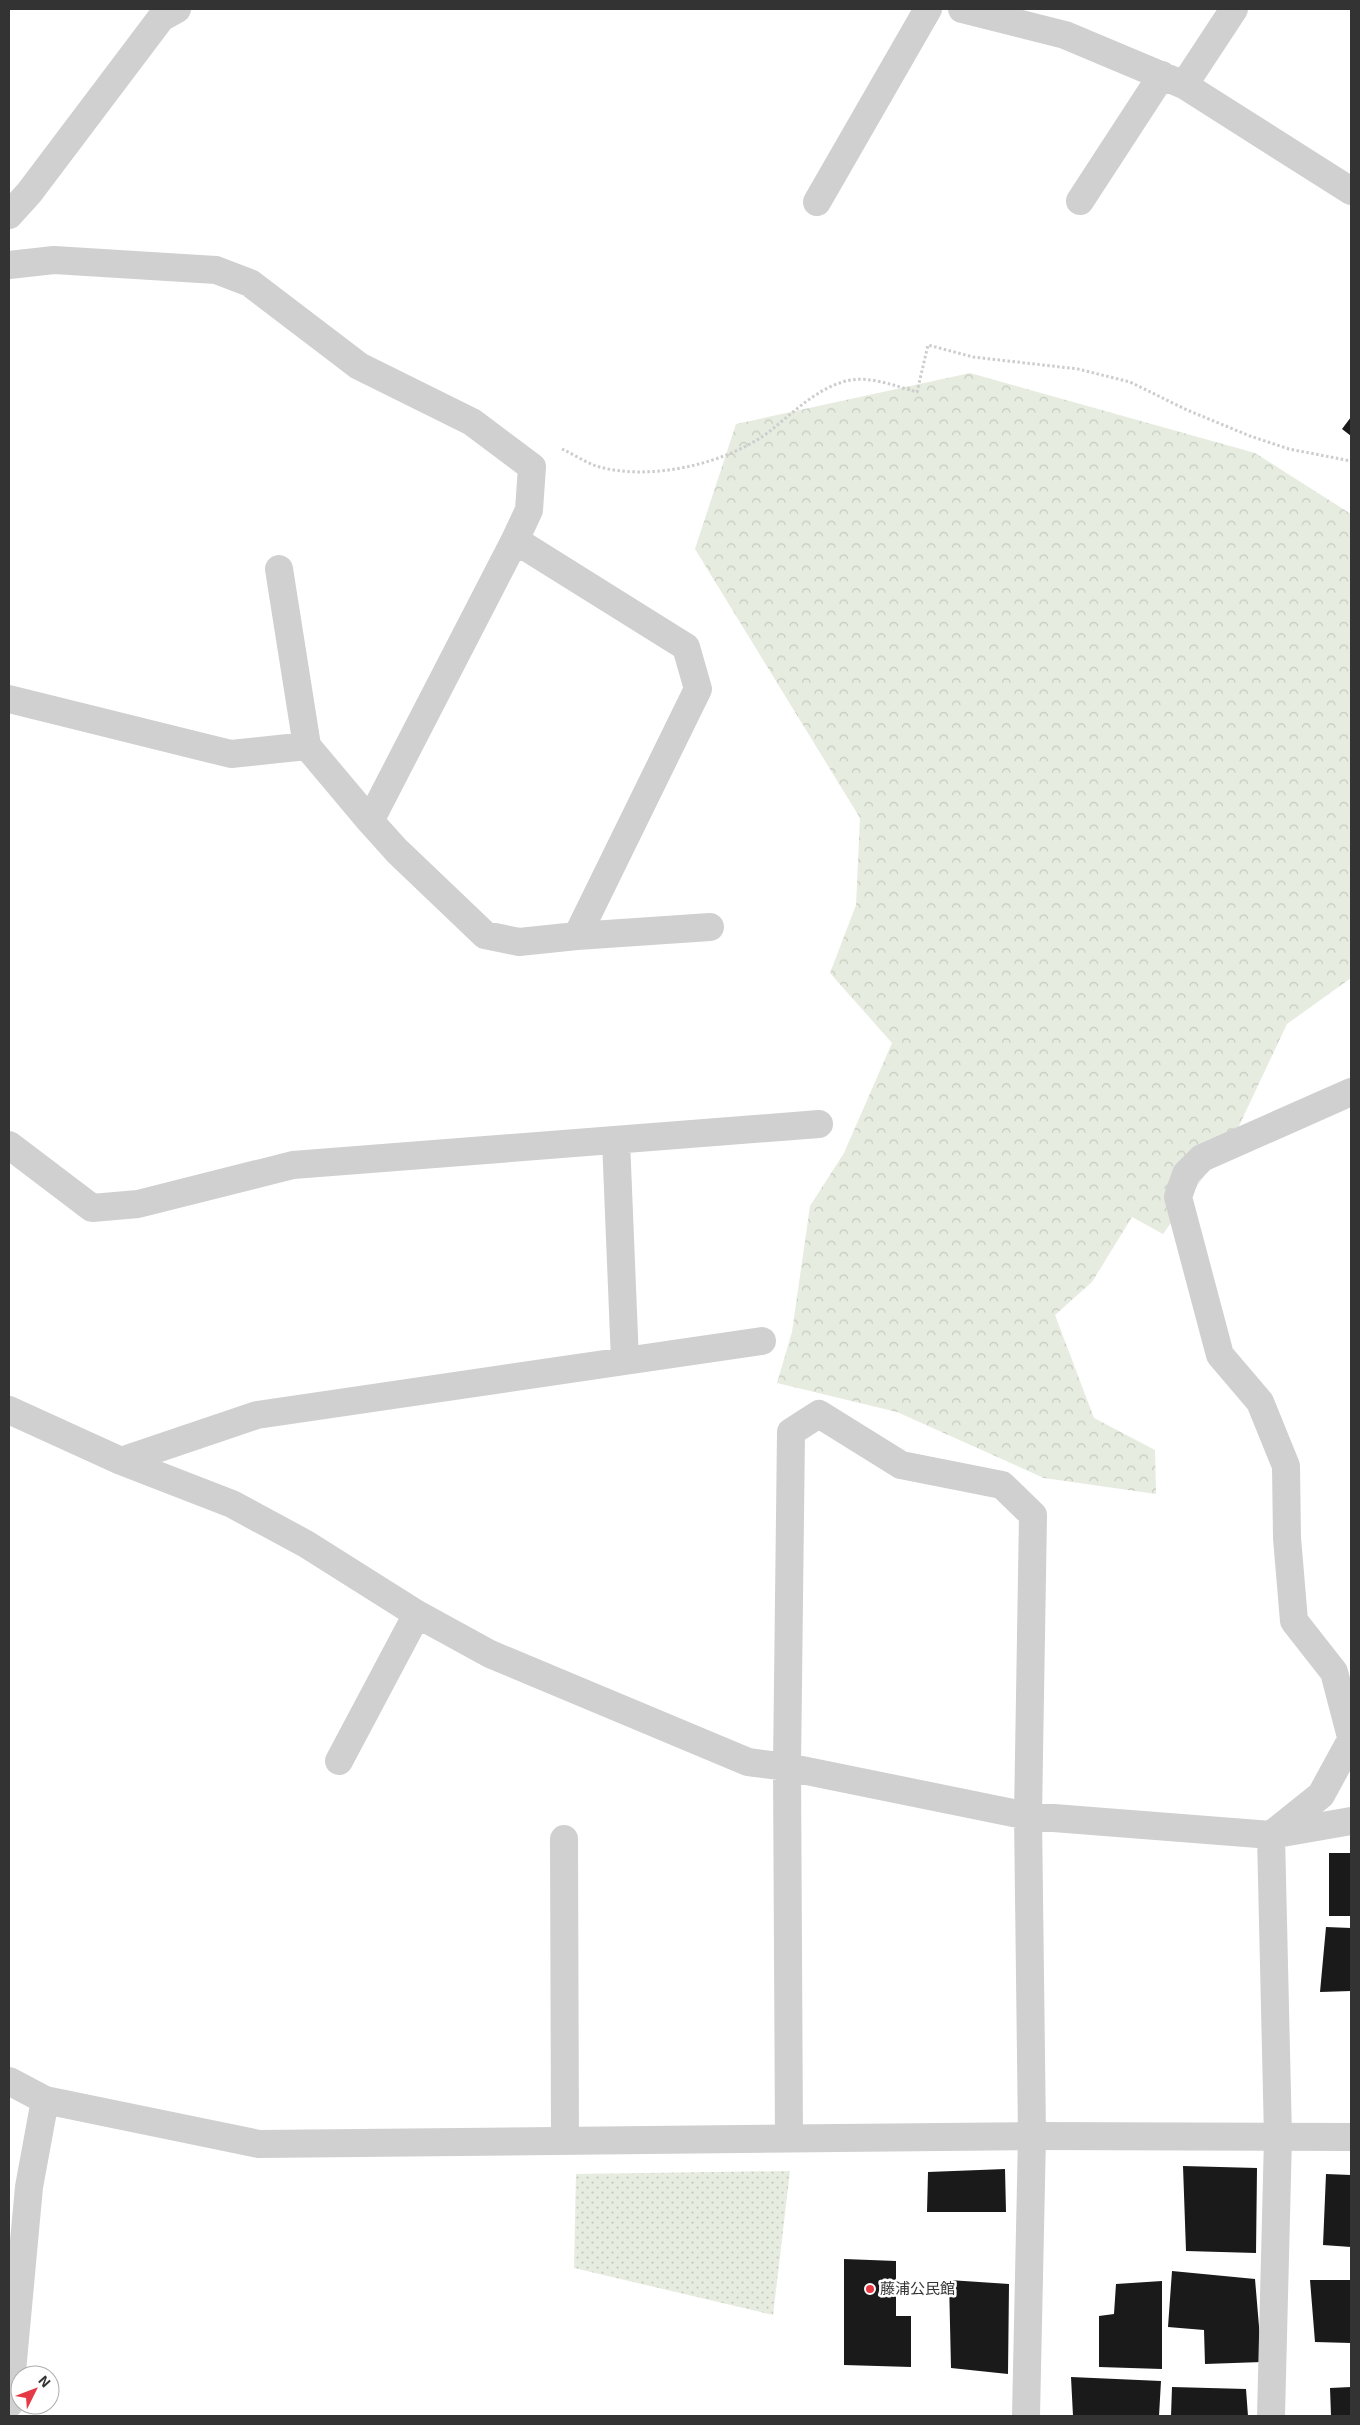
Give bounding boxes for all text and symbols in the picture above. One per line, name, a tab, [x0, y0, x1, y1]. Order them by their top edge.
place label: 藤浦公民館	[880, 2279, 955, 2297]
marker: 藤浦公民館	[864, 2283, 876, 2295]
north arrow	[10, 2365, 60, 2415]
text: N	[35, 2372, 55, 2390]

